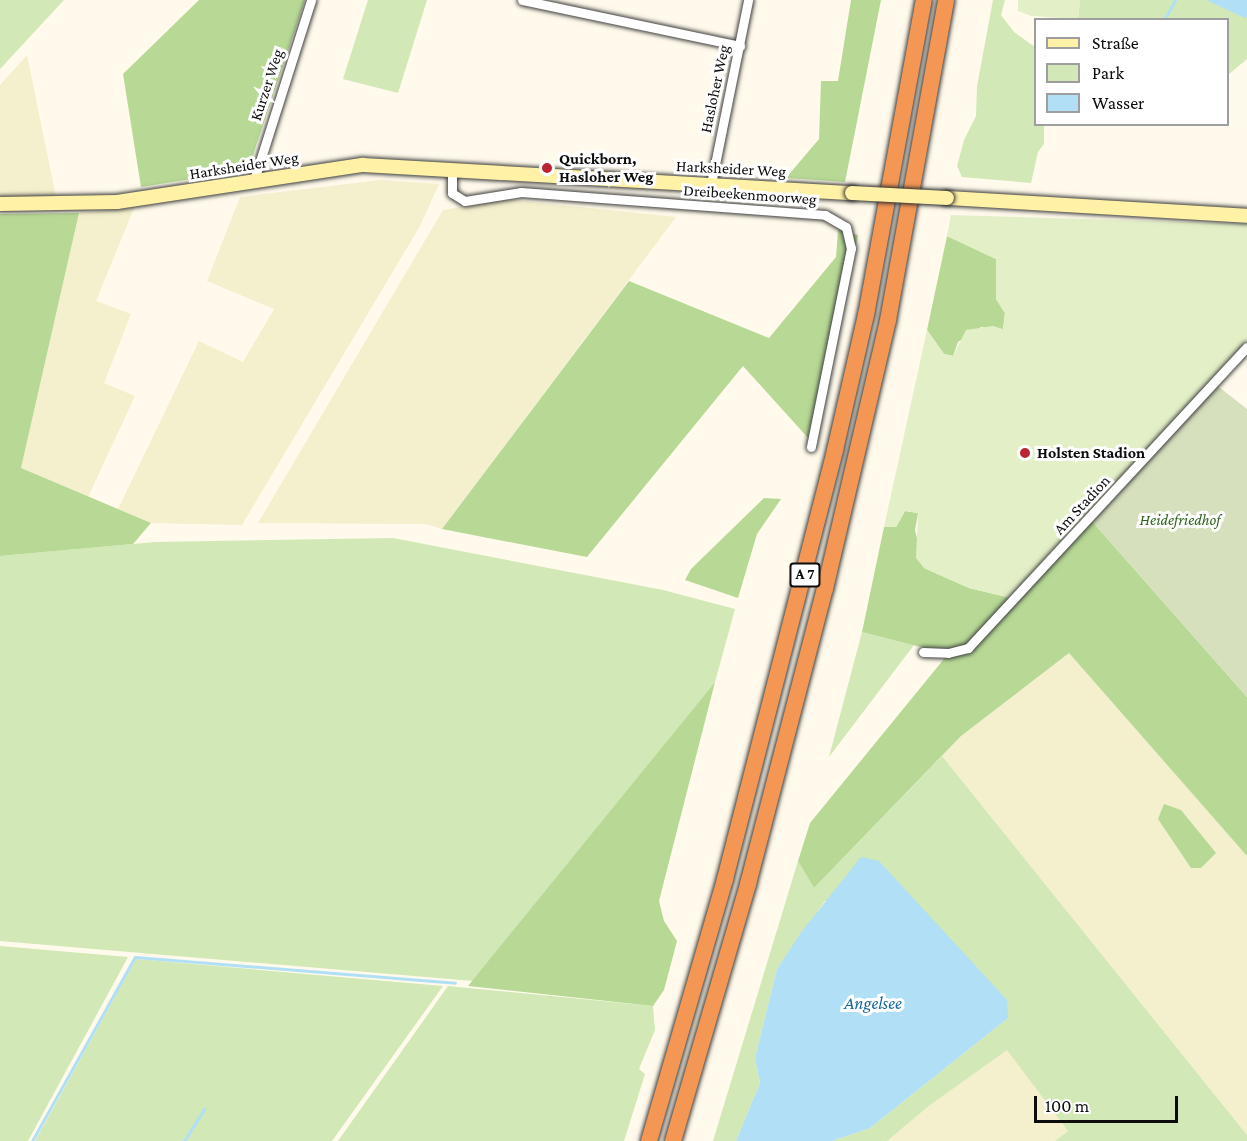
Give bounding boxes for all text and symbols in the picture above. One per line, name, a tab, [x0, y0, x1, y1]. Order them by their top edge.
legend	[1034, 18, 1229, 126]
text: Straße	[1092, 33, 1139, 53]
street label: Hasloher Weg	[696, 43, 734, 135]
street label: Kurzer Weg	[246, 47, 288, 123]
text: Park	[1092, 63, 1124, 83]
text: Wasser	[1092, 93, 1145, 113]
street label: Harksheider Weg	[188, 148, 300, 184]
place label: Quickborn, Hasloher Weg	[559, 149, 653, 187]
street label: Harksheider Weg	[676, 157, 786, 181]
marker: Quickborn, Hasloher Weg	[540, 161, 554, 175]
street label: Dreibeekenmoorweg	[683, 181, 817, 209]
place label: Holsten Stadion	[1037, 443, 1145, 463]
marker: Holsten Stadion	[1018, 446, 1032, 460]
street label: Am Stadion	[1050, 471, 1114, 539]
park label: Heidefriedhof	[1140, 510, 1220, 530]
road number: A 7	[788, 563, 822, 587]
water label: Angelsee	[844, 992, 902, 1014]
scale bar	[1037, 1084, 1181, 1122]
text: 100 m	[1045, 1096, 1089, 1116]

